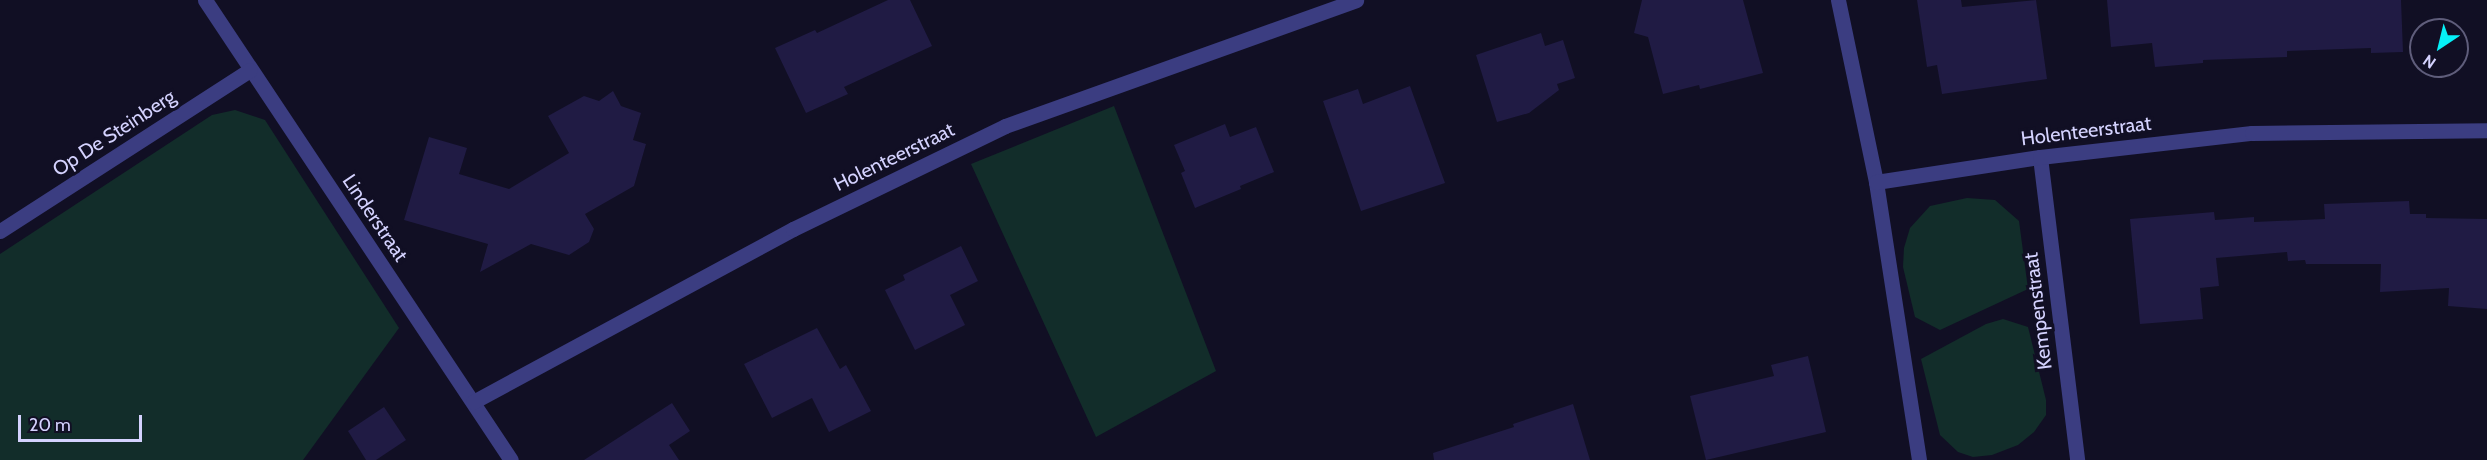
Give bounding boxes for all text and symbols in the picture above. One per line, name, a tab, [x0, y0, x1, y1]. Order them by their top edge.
north arrow	[2409, 18, 2469, 78]
text: N	[2419, 50, 2440, 73]
street label: Op De Steinberg	[48, 84, 180, 182]
street label: Holenteerstraat	[2019, 111, 2153, 151]
street label: Holenteerstraat	[830, 117, 958, 197]
street label: Linderstraat	[337, 170, 413, 266]
street label: Kempenstraat	[2019, 251, 2057, 371]
scale bar	[21, 403, 146, 441]
text: 20 m	[29, 414, 71, 436]

